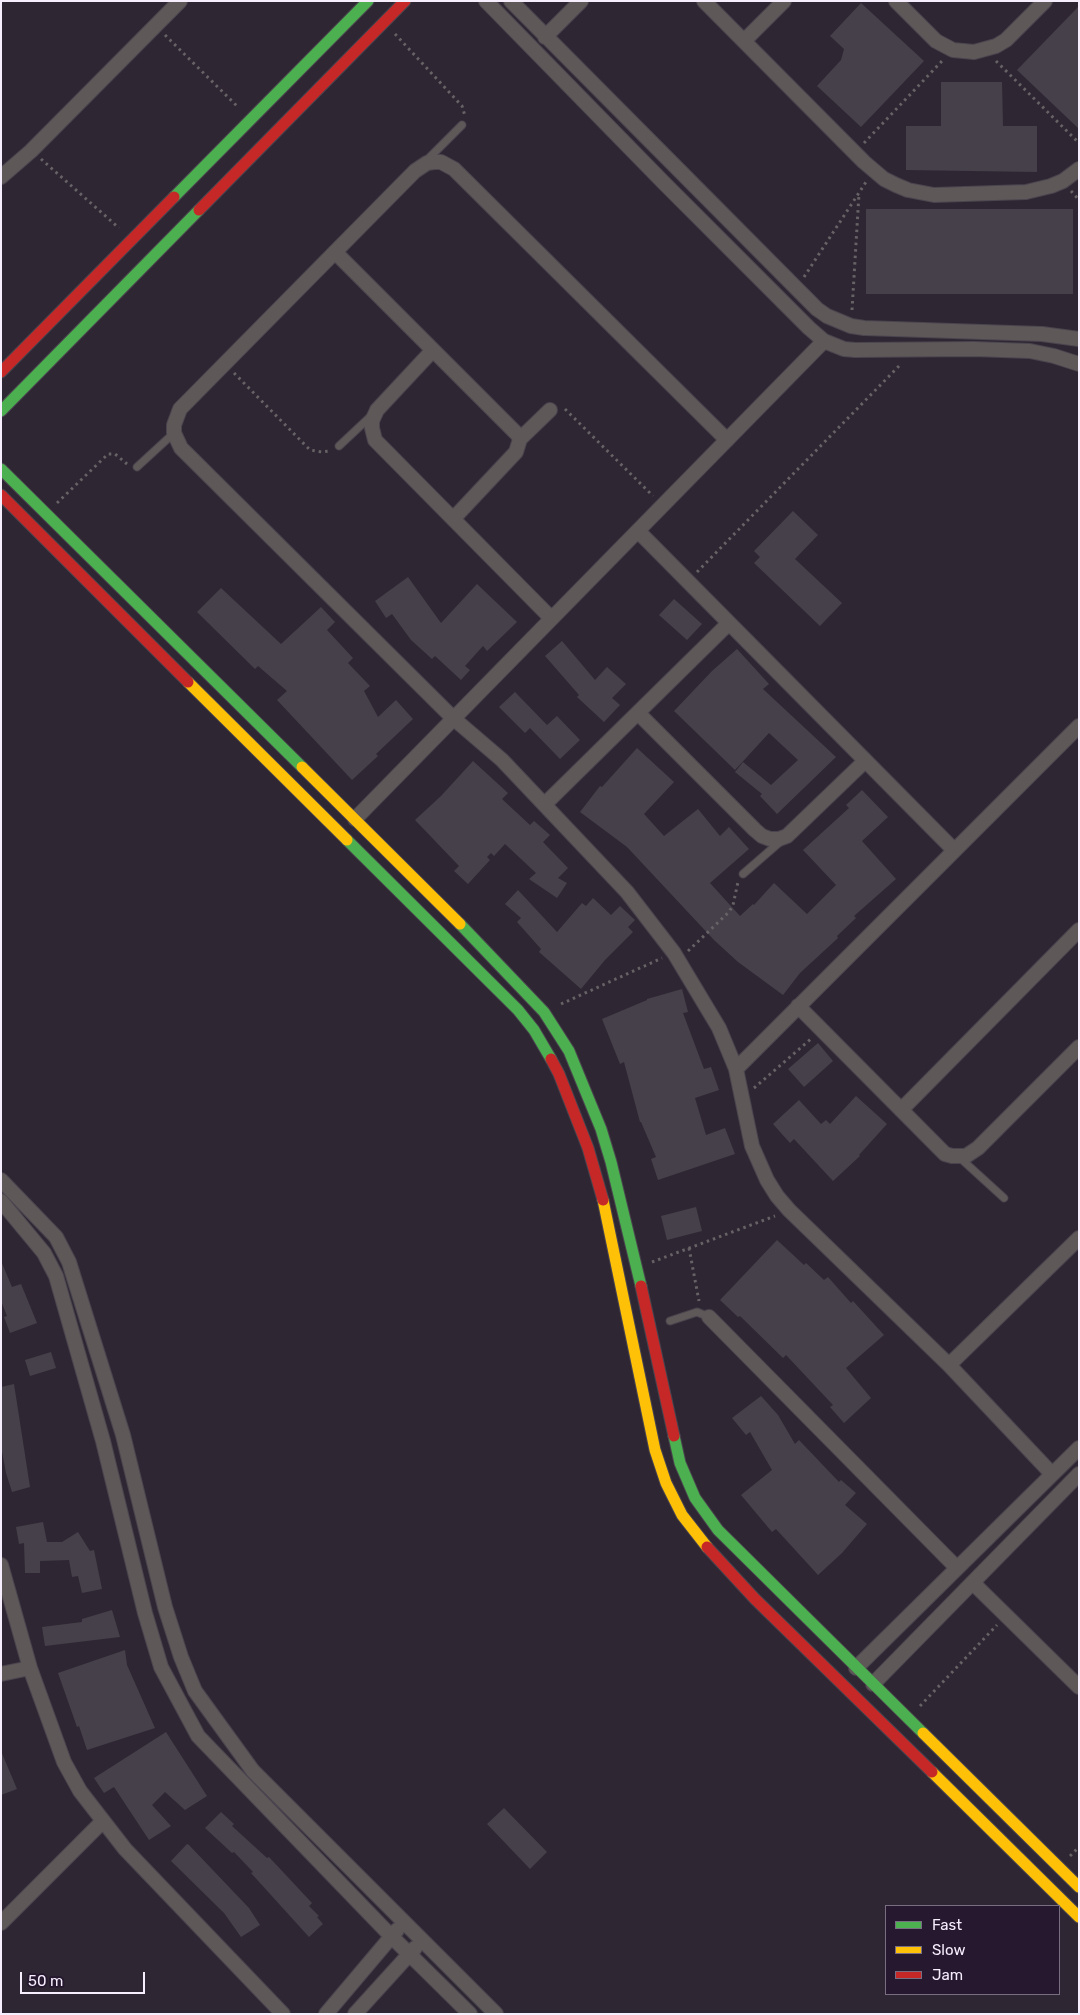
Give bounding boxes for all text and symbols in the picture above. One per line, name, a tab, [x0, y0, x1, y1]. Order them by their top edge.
legend	[885, 1905, 1060, 1995]
text: Fast	[932, 1916, 962, 1934]
text: Slow	[932, 1941, 965, 1959]
scale bar	[22, 1962, 148, 1994]
text: Jam	[932, 1966, 963, 1984]
text: 50 m	[28, 1972, 63, 1990]

